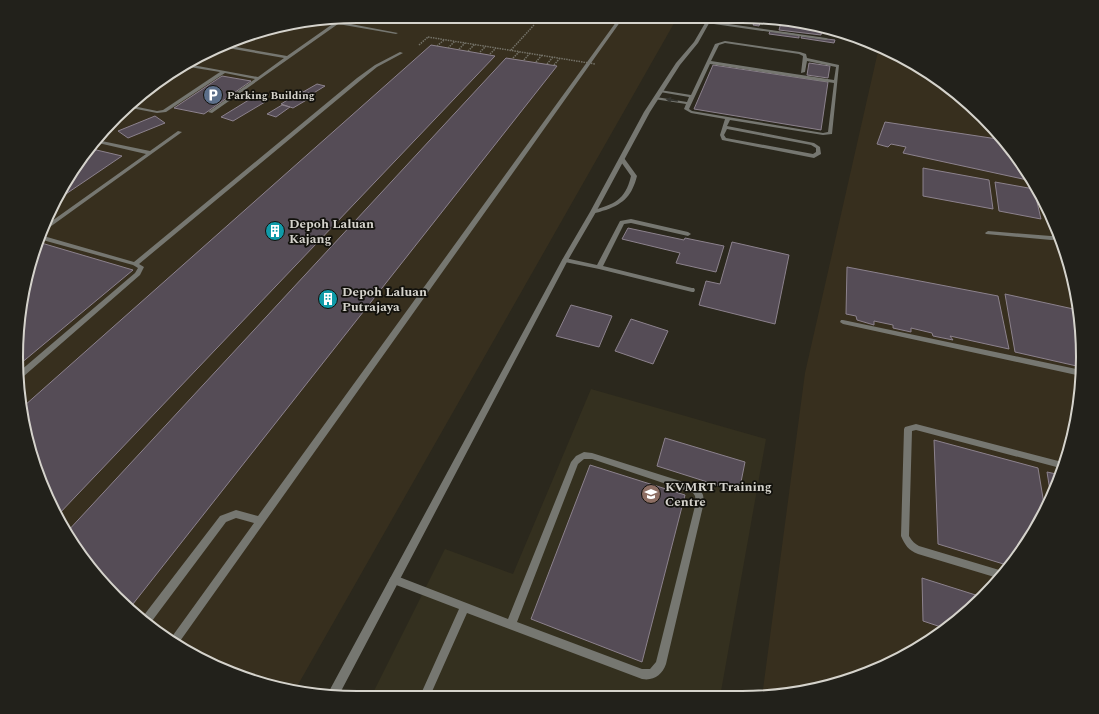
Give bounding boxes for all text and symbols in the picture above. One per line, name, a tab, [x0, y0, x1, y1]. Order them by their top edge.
parking icon: Parking Building	[202, 84, 224, 106]
place label: Parking Building	[227, 87, 315, 104]
one-way arrow	[666, 97, 678, 103]
place label: Depoh Laluan Kajang	[289, 214, 374, 249]
building icon: Depoh Laluan Kajang	[264, 220, 286, 242]
place label: Depoh Laluan Putrajaya	[342, 282, 427, 317]
building icon: Depoh Laluan Putrajaya	[317, 288, 339, 310]
place label: KVMRT Training Centre	[665, 477, 772, 512]
school or university icon: KVMRT Training Centre	[640, 483, 662, 505]

